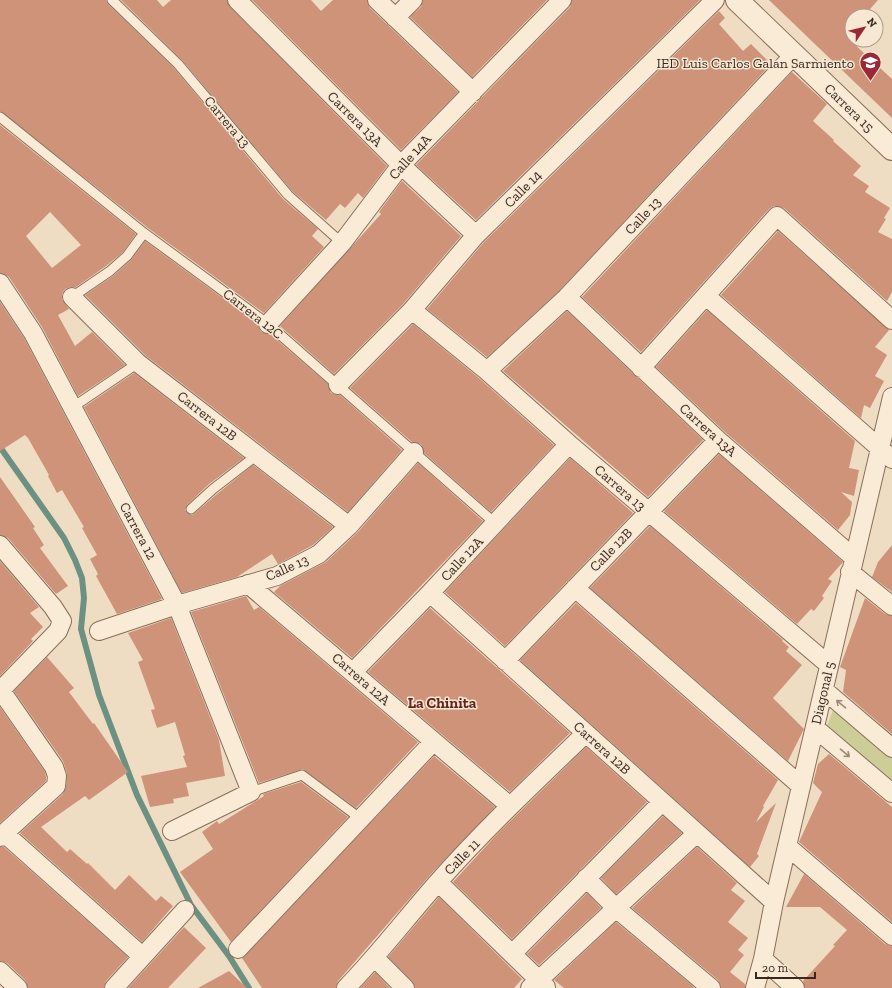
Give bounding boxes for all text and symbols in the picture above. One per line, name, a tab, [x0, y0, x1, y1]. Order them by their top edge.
north arrow	[844, 8, 884, 48]
text: N	[864, 15, 880, 30]
school or university icon: IED Luis Carlos Galan Sarmiento	[857, 50, 883, 83]
place label: IED Luis Carlos Galan Sarmiento	[657, 55, 854, 72]
street label: Carrera 15	[821, 80, 877, 136]
street label: Carrera 13A	[324, 88, 387, 151]
street label: Carrera 13	[200, 93, 254, 151]
street label: Calle 14A	[385, 130, 435, 183]
street label: Calle 14	[501, 166, 546, 211]
street label: Calle 13	[621, 194, 665, 238]
street label: Carrera 12C	[220, 285, 286, 343]
street label: Carrera 12B	[174, 387, 240, 445]
street label: Carrera 13A	[676, 400, 741, 461]
street label: Carrera 13	[591, 461, 649, 515]
street label: Carrera 12	[116, 499, 160, 563]
street label: Calle 12B	[586, 525, 636, 575]
street label: Calle 12A	[437, 533, 487, 585]
street label: Calle 13	[263, 551, 311, 585]
street label: Carrera 12A	[328, 649, 394, 710]
street label: Diagonal 5	[807, 660, 839, 726]
district label: La Chinita	[408, 694, 477, 712]
one-way arrow	[836, 700, 846, 709]
street label: Carrera 12B	[570, 718, 634, 778]
one-way arrow	[839, 749, 850, 758]
street label: Calle 11	[441, 835, 484, 879]
scale bar	[756, 954, 815, 980]
text: 20 m	[762, 961, 789, 975]

